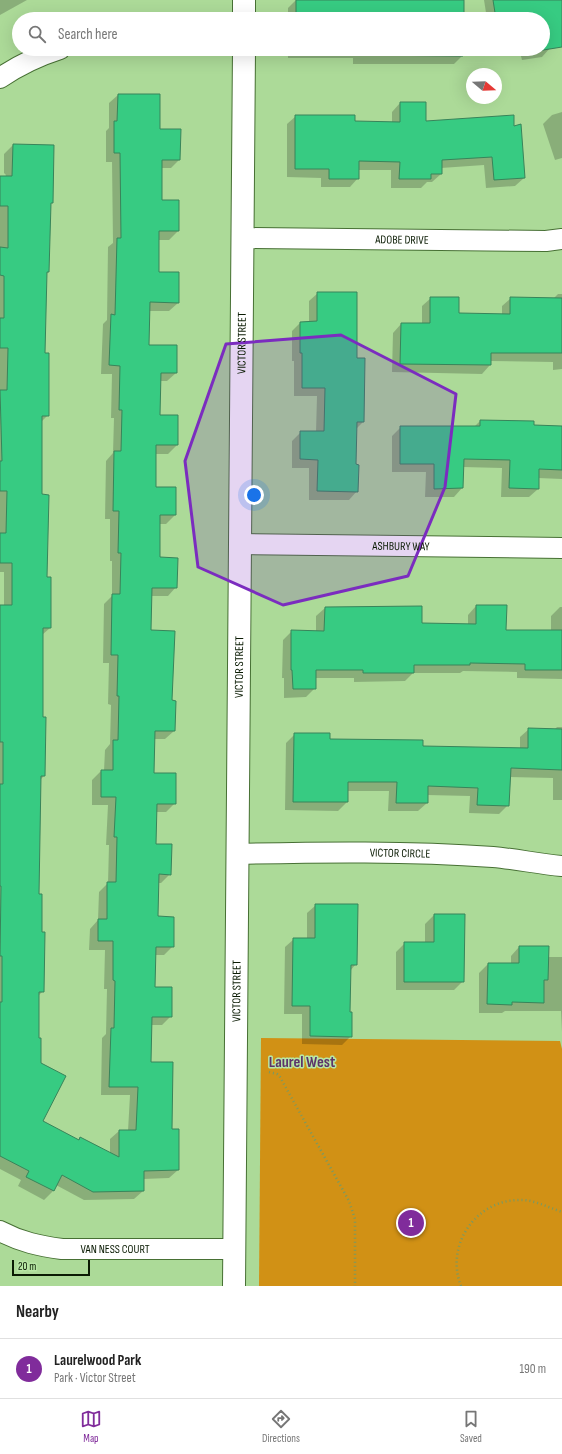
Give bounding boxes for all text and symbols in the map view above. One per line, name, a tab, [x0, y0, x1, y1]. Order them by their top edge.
search box	[12, 12, 550, 56]
icon: search	[26, 23, 48, 45]
text: Search here	[58, 25, 118, 44]
north arrow	[466, 68, 502, 104]
street label: ADOBE DRIVE	[374, 232, 429, 247]
street label: VICTOR STREET	[234, 312, 249, 374]
your location	[244, 485, 264, 505]
street label: ASHBURY WAY	[371, 538, 430, 554]
street label: VICTOR STREET	[231, 636, 247, 698]
street label: VICTOR CIRCLE	[370, 845, 431, 861]
street label: VICTOR STREET	[229, 960, 244, 1022]
district label: Laurel West	[269, 1053, 335, 1072]
pin: 1	[398, 1208, 424, 1238]
street label: VAN NESS COURT	[80, 1242, 150, 1257]
scale bar	[12, 1258, 90, 1277]
text: 20 m	[18, 1260, 36, 1273]
text: Nearby	[16, 1302, 59, 1322]
text: Laurelwood Park	[54, 1351, 141, 1370]
text: 1	[26, 1361, 32, 1377]
text: 190 m	[519, 1361, 546, 1377]
text: Park · Victor Street	[54, 1370, 136, 1386]
tab: Map	[80, 1408, 102, 1445]
tab: Directions	[262, 1408, 300, 1445]
tab: Saved	[460, 1408, 482, 1445]

